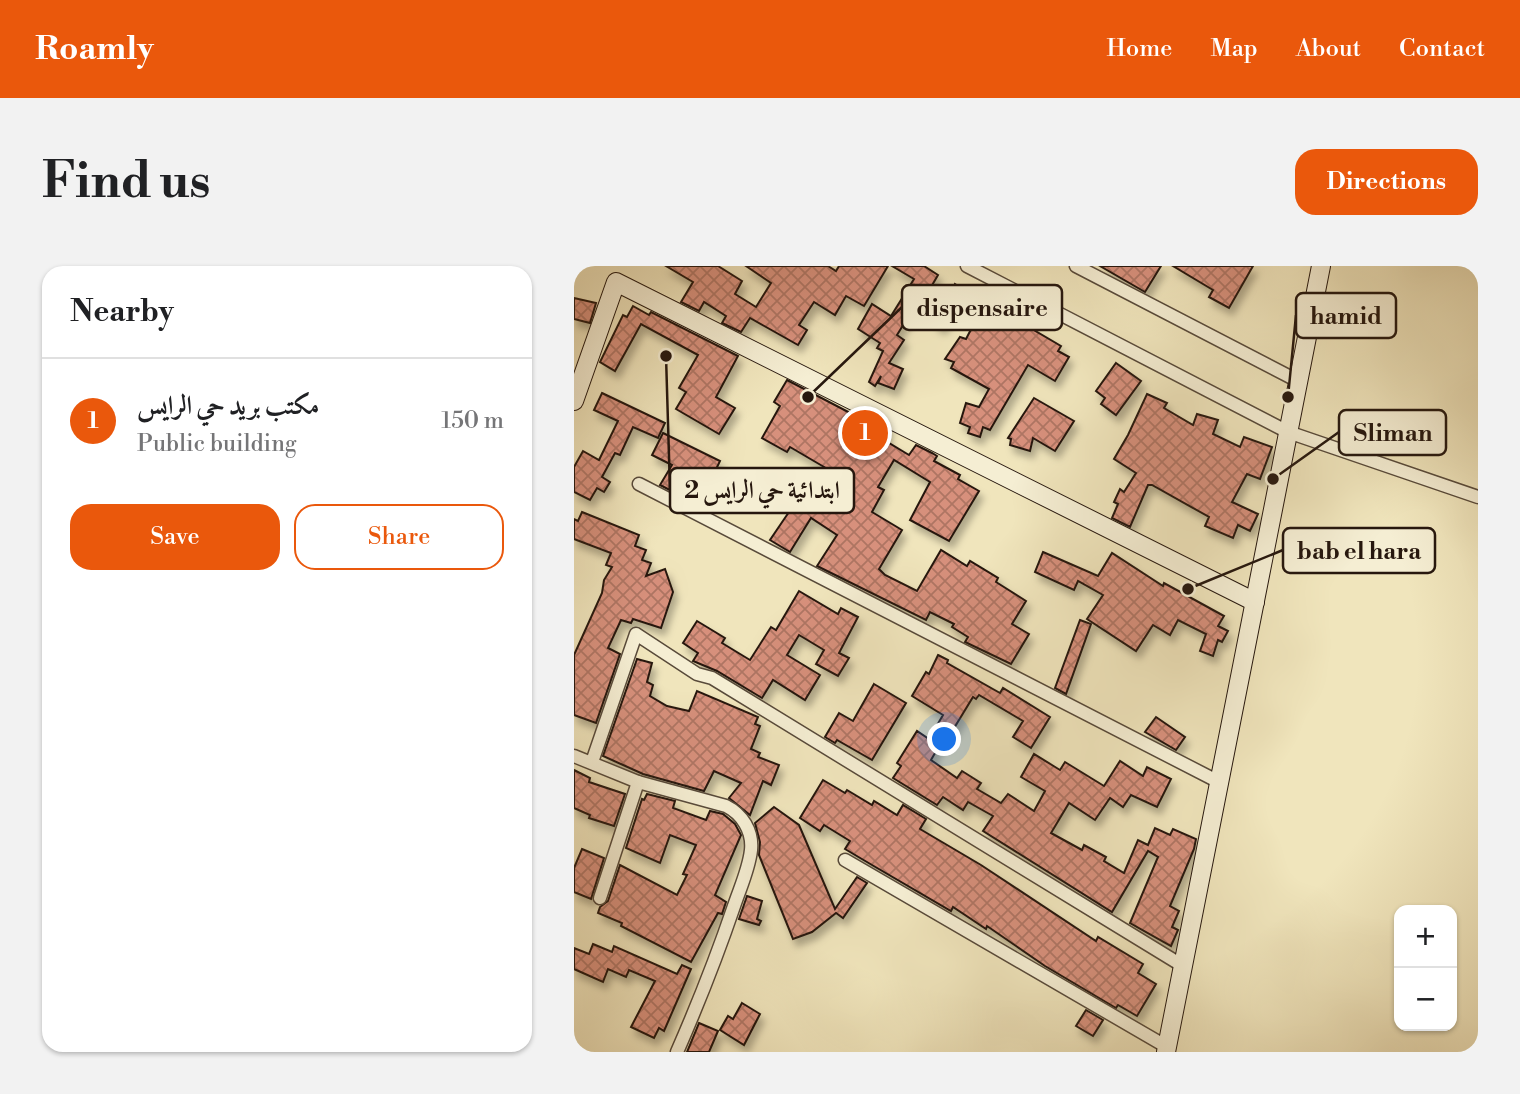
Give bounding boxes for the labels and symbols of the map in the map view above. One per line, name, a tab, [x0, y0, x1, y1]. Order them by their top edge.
callout: dispensaire	[902, 285, 1062, 330]
callout: hamid	[1296, 293, 1396, 338]
text: dispensaire	[916, 294, 1048, 324]
text: hamid	[1310, 302, 1382, 332]
pin: 1	[842, 407, 888, 459]
callout: Sliman	[1339, 410, 1446, 455]
text: Sliman	[1354, 419, 1433, 449]
callout: ابتدائية حي الرايس 2	[670, 468, 854, 513]
text: ابتدائية حي الرايس 2	[684, 476, 840, 509]
callout: bab el hara	[1283, 528, 1435, 573]
text: bab el hara	[1297, 537, 1422, 567]
your location	[927, 722, 961, 756]

